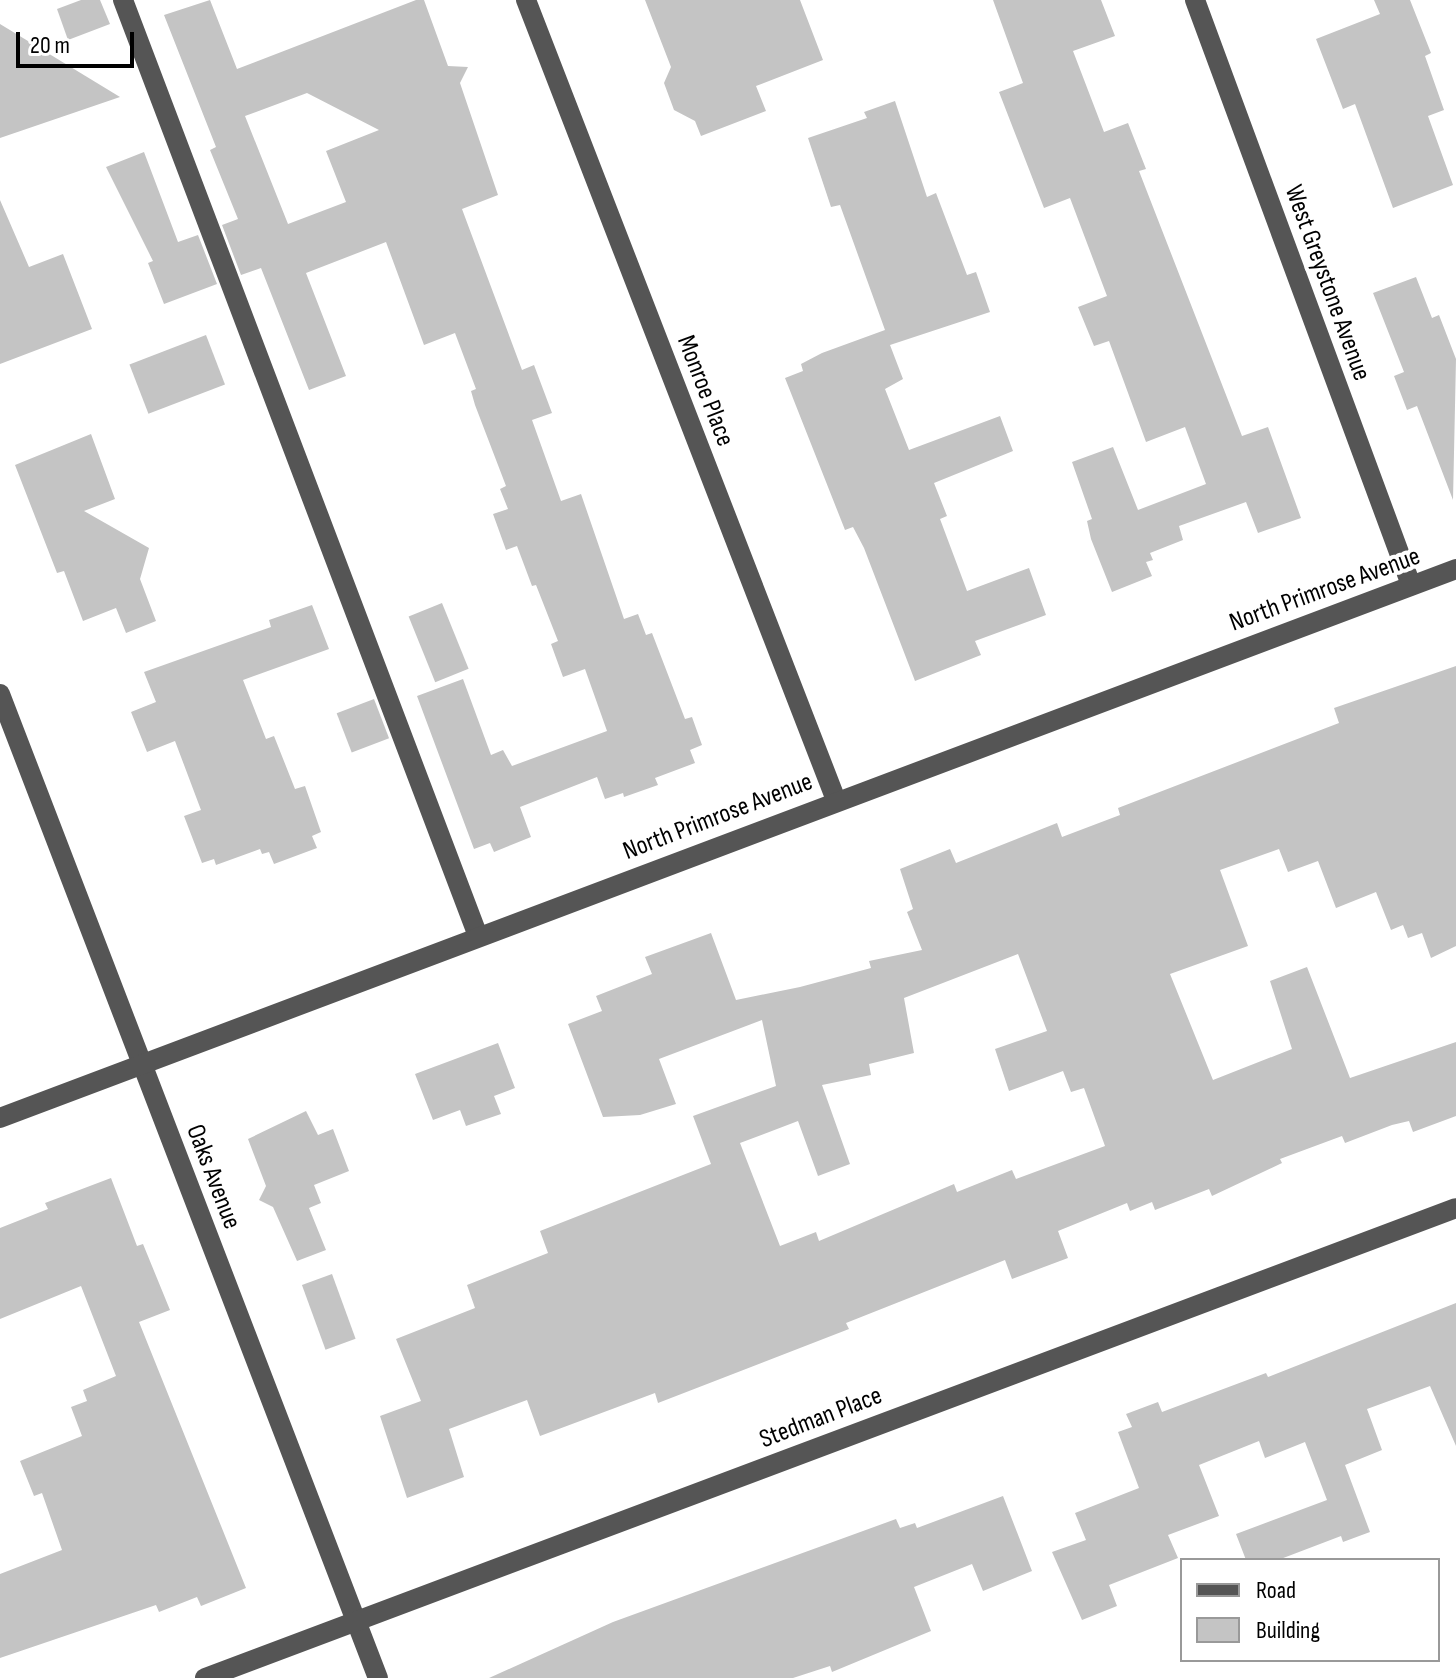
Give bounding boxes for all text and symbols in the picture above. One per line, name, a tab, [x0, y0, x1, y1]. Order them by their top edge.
scale bar	[20, 16, 138, 66]
text: 20 m	[30, 31, 70, 60]
street label: West Greystone Avenue	[1277, 181, 1377, 385]
street label: Monroe Place	[670, 331, 740, 451]
street label: North Primrose Avenue	[1226, 541, 1424, 639]
street label: North Primrose Avenue	[619, 767, 817, 867]
street label: Oaks Avenue	[179, 1120, 247, 1234]
street label: Stedman Place	[755, 1380, 887, 1456]
legend	[1180, 1558, 1440, 1662]
text: Road	[1256, 1576, 1296, 1605]
text: Building	[1256, 1616, 1320, 1645]

